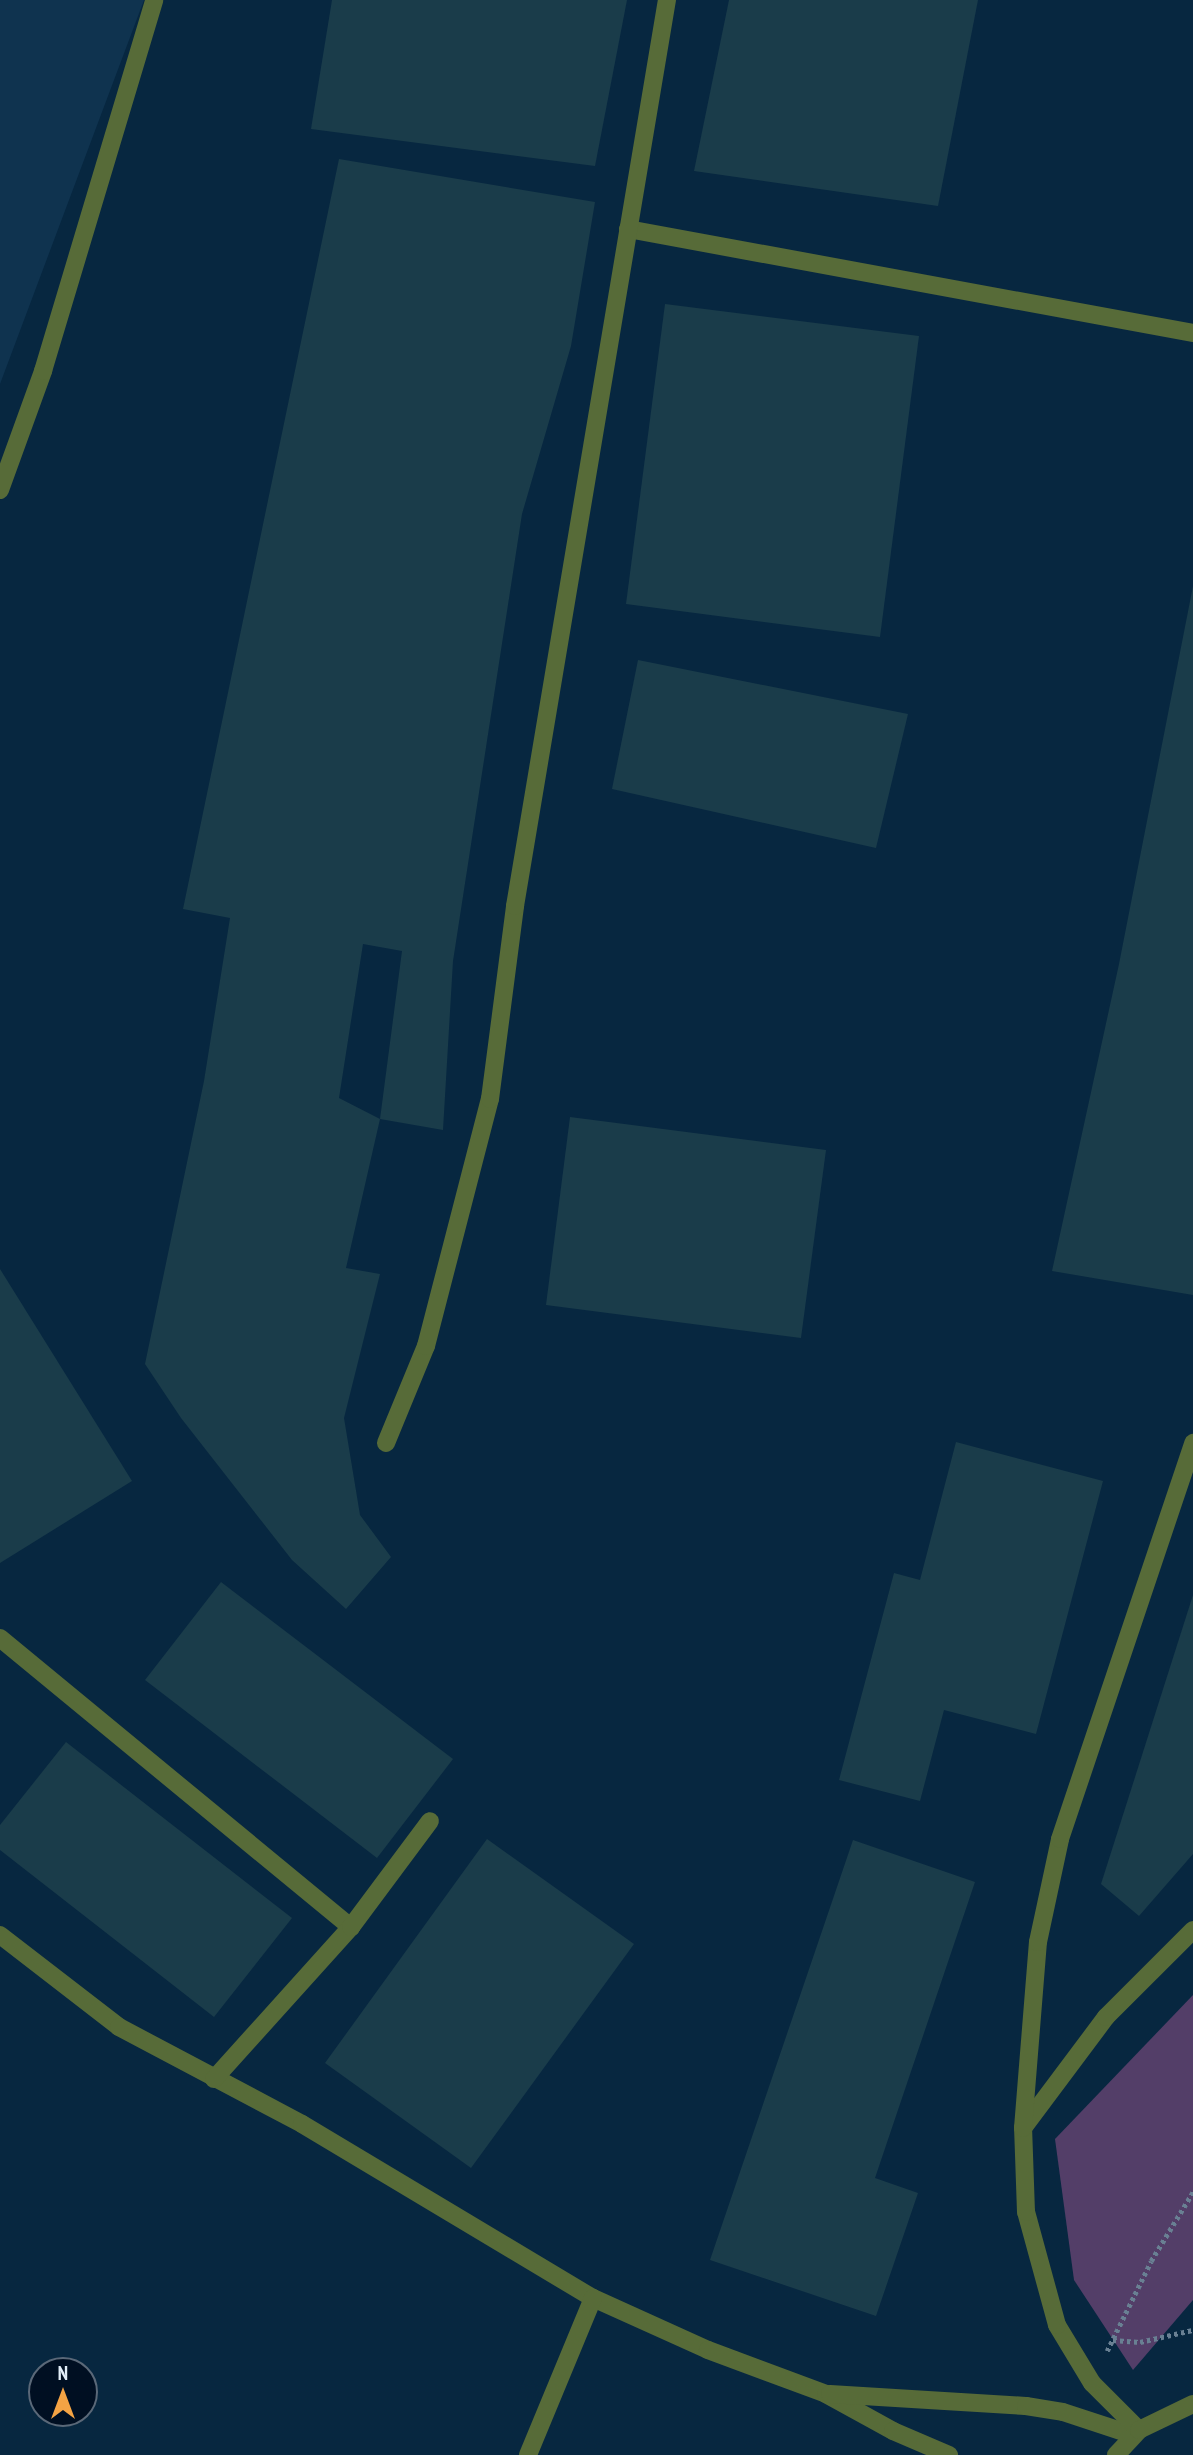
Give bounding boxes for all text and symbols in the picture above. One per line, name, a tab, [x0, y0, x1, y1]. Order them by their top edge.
north arrow	[28, 2357, 98, 2427]
text: N	[58, 2361, 68, 2385]

